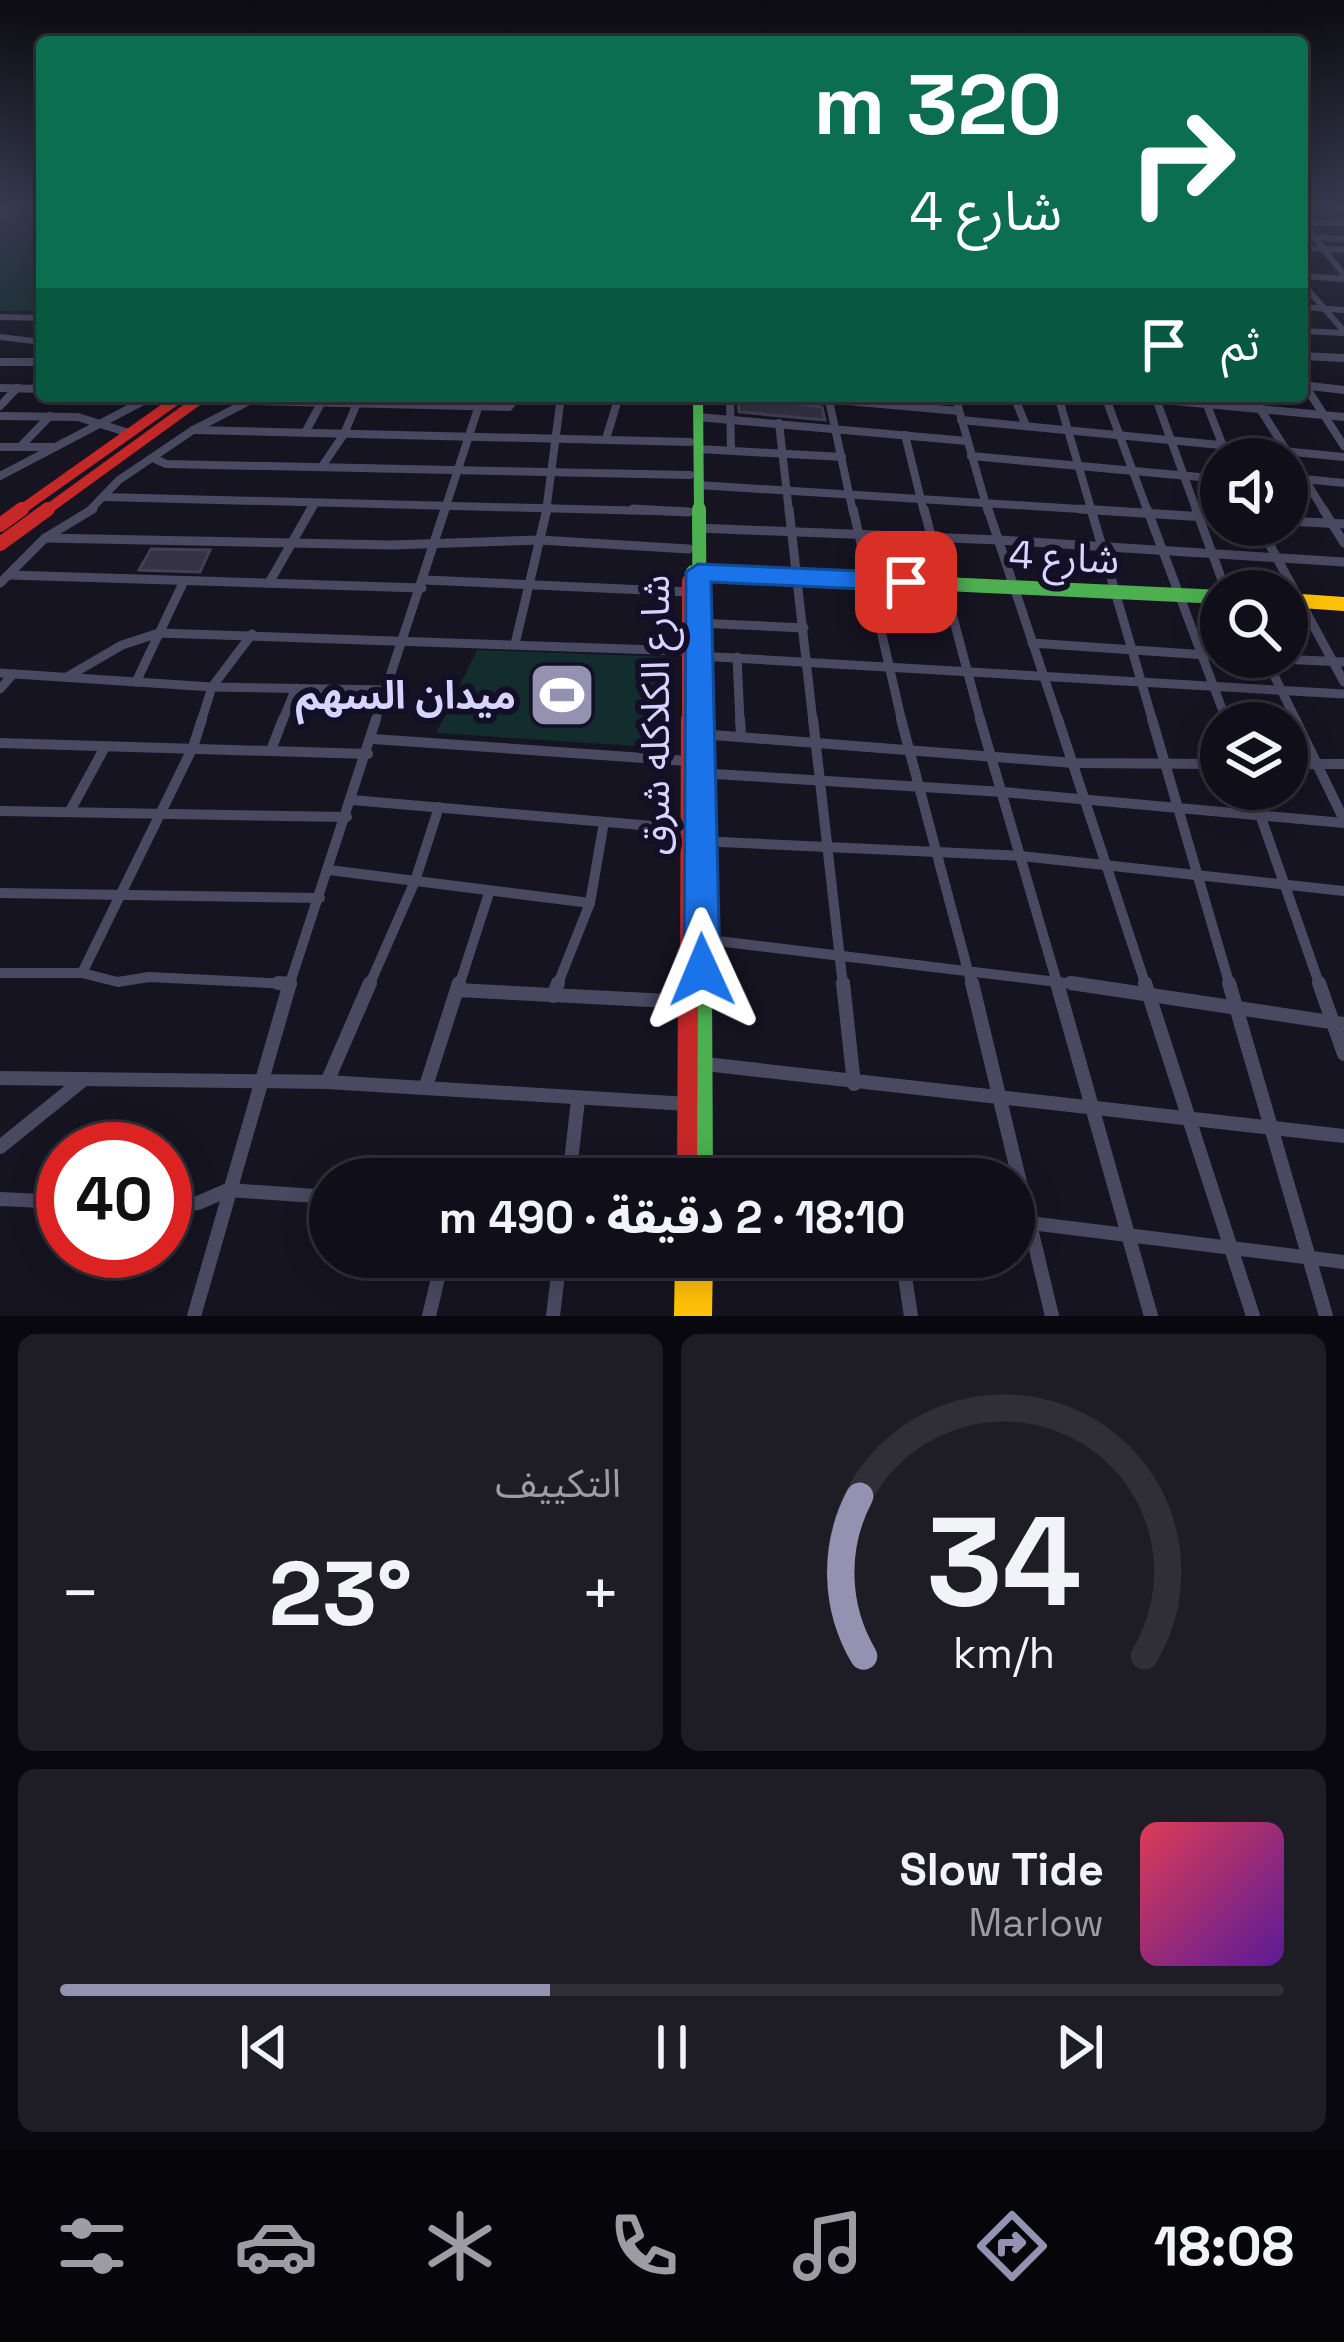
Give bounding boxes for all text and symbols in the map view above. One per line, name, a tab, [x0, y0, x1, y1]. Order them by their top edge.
text: 320 m	[814, 51, 1062, 159]
icon: right	[1104, 84, 1260, 240]
text: شارع 4	[909, 177, 1062, 246]
icon: arrive	[1131, 312, 1197, 378]
text: ثم	[1221, 316, 1260, 373]
map controls	[1200, 438, 1308, 810]
button: sound	[1200, 438, 1308, 546]
street label: شارع 4	[1007, 530, 1120, 588]
pin	[855, 531, 957, 633]
icon: arrive	[873, 549, 939, 615]
button: search	[1200, 570, 1308, 678]
street label: شارع الكلاكله شرق	[631, 575, 684, 855]
sports icon: ميدان السهم	[527, 660, 597, 730]
place label: ميدان السهم	[296, 671, 516, 725]
button: layers	[1200, 702, 1308, 810]
position arrow	[639, 907, 765, 1033]
speed limit sign: 40	[36, 1122, 192, 1278]
text: 18:10 · 2 دقيقة · 490 m	[439, 1189, 905, 1246]
text: التكييف	[495, 1459, 621, 1508]
text: 34	[926, 1482, 1081, 1641]
text: 23°	[269, 1536, 412, 1651]
text: −	[60, 1551, 101, 1635]
text: +	[580, 1551, 621, 1635]
text: km/h	[952, 1625, 1055, 1680]
text: Slow Tide	[899, 1841, 1104, 1898]
text: Marlow	[969, 1898, 1104, 1947]
icon: previous	[231, 2014, 297, 2080]
icon: pause	[639, 2014, 705, 2080]
icon: next	[1047, 2014, 1113, 2080]
icon: filters	[50, 2204, 134, 2288]
icon: car	[234, 2204, 318, 2288]
icon: climate	[418, 2204, 502, 2288]
icon: phone	[602, 2204, 686, 2288]
icon: music	[786, 2204, 870, 2288]
icon: directions	[970, 2204, 1054, 2288]
text: 18:08	[1154, 2212, 1294, 2281]

